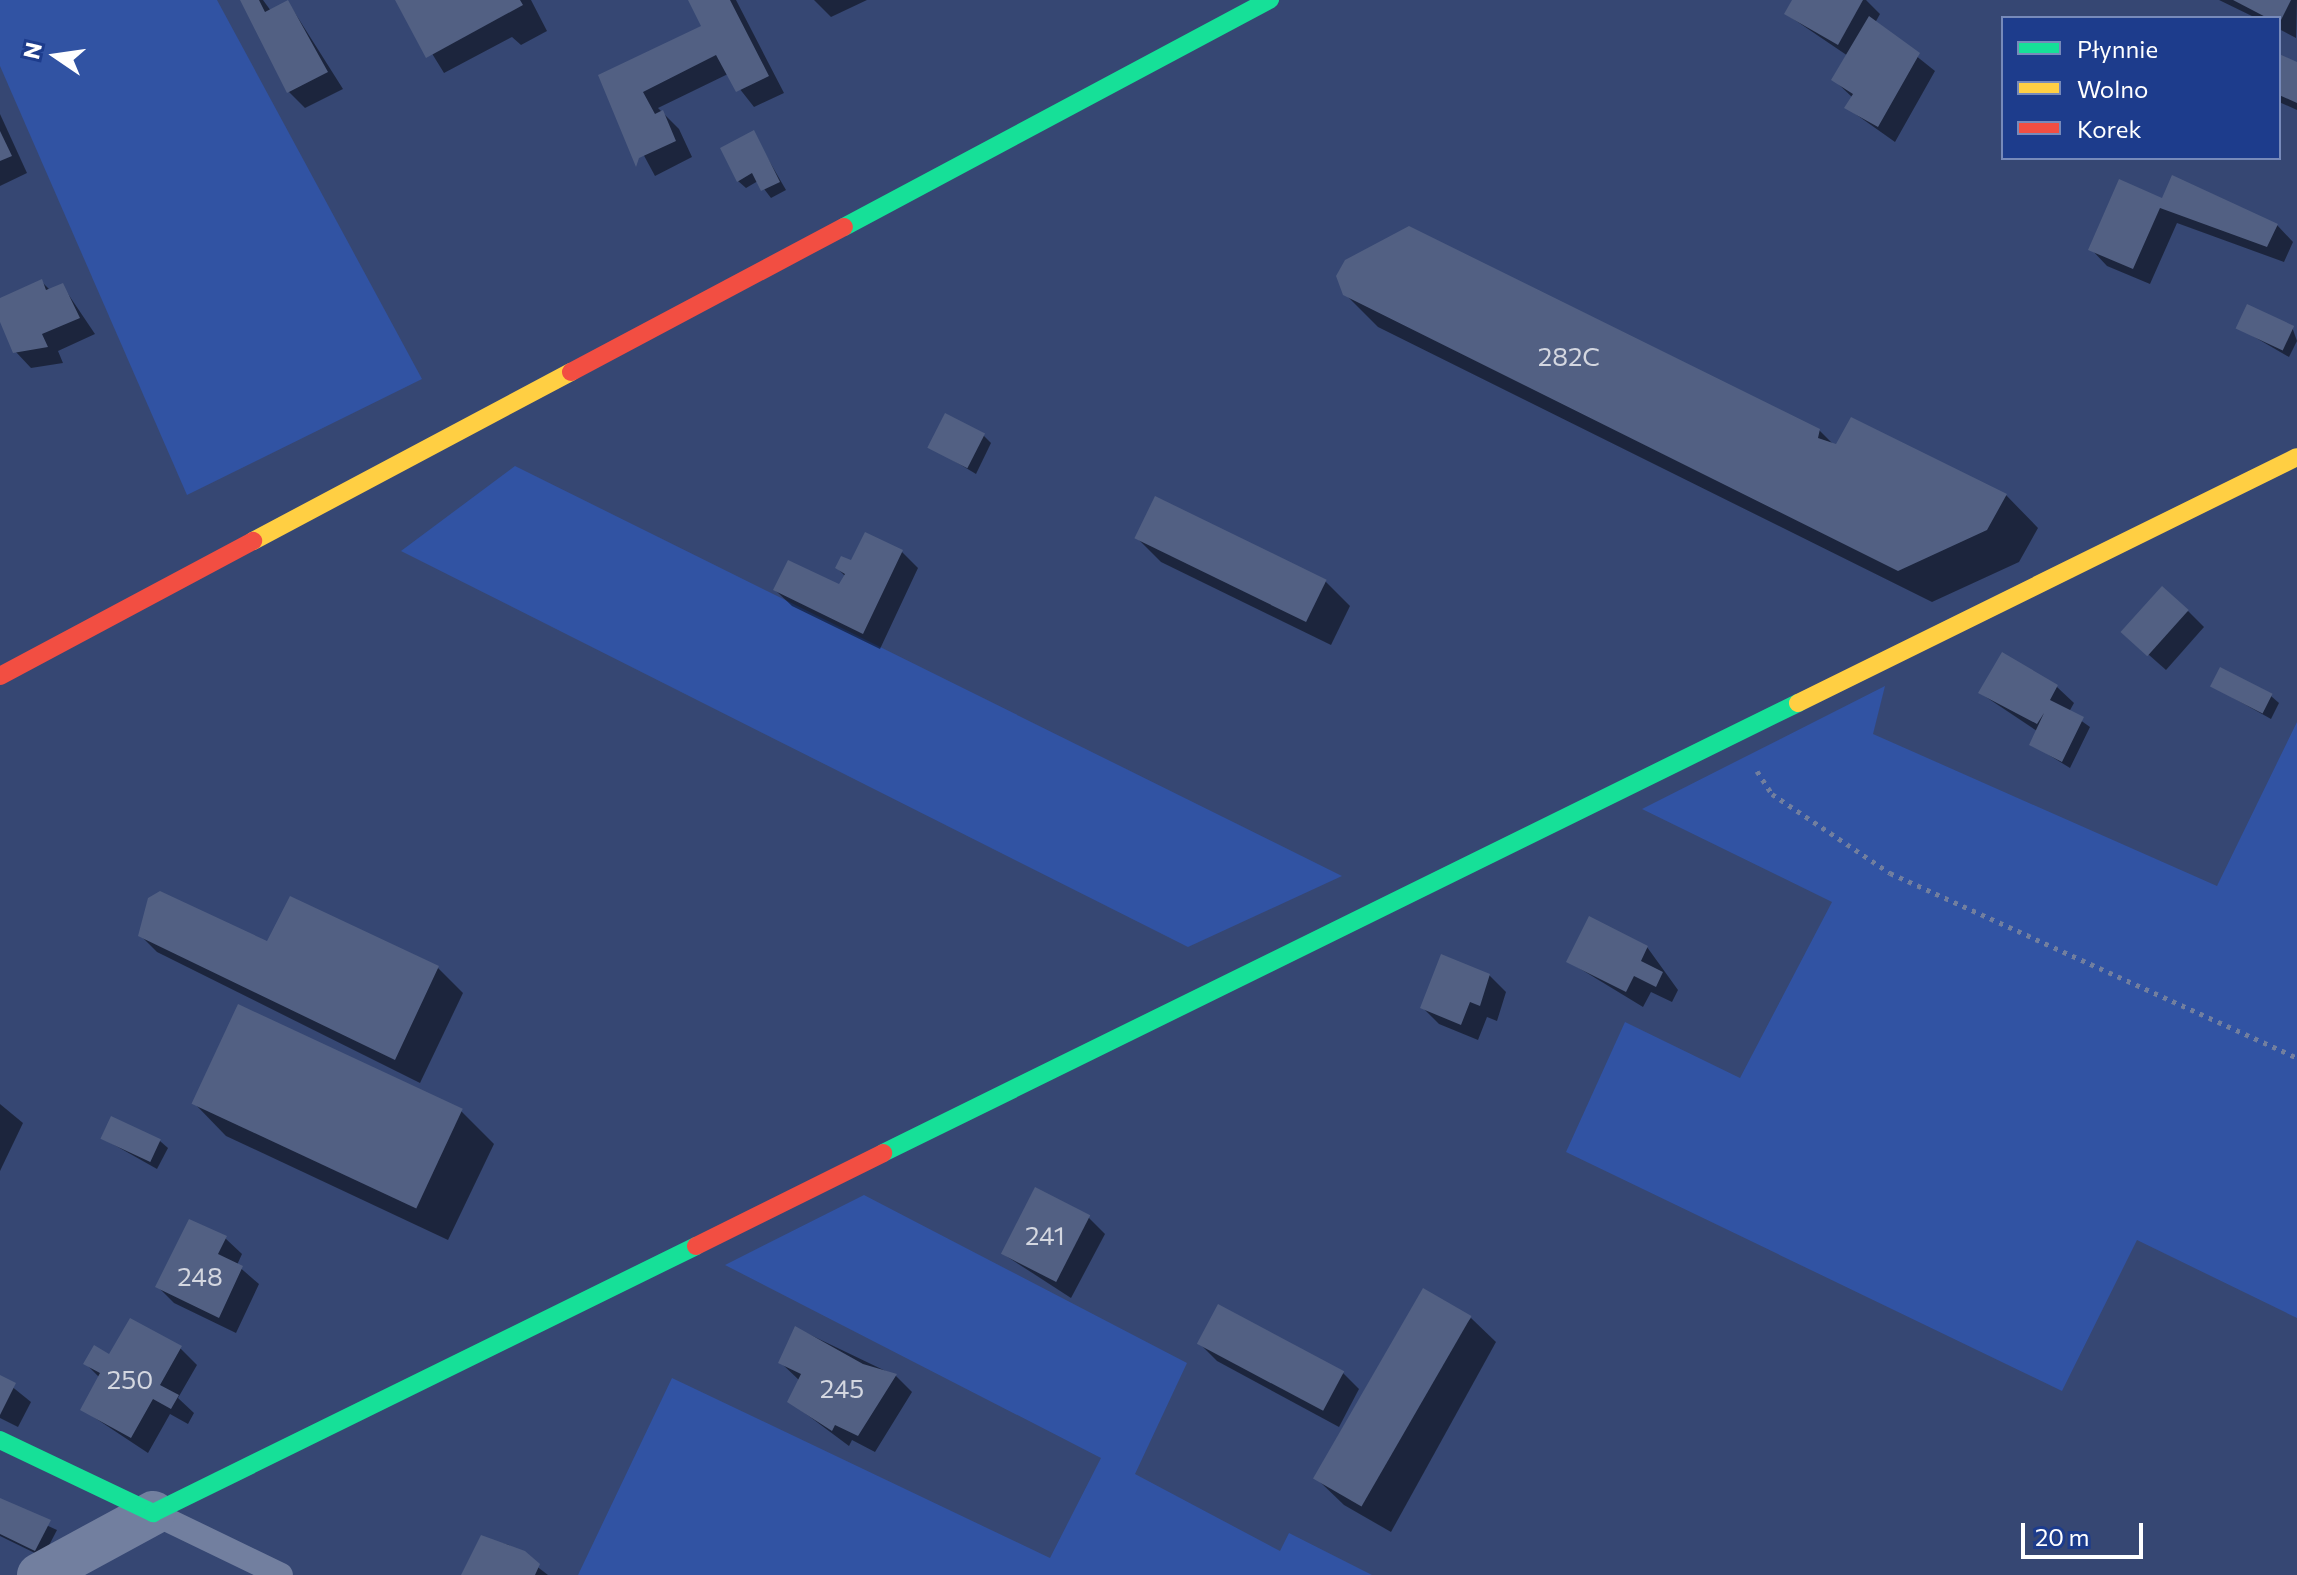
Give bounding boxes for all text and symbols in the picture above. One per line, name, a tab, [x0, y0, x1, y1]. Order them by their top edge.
north arrow	[16, 16, 96, 96]
legend	[2001, 16, 2281, 160]
text: Płynnie	[2077, 34, 2158, 63]
text: N	[17, 39, 47, 62]
text: Wolno	[2077, 74, 2148, 103]
text: Korek	[2077, 114, 2141, 143]
house number: 282C	[1538, 340, 1600, 372]
house number: 241	[1025, 1219, 1065, 1251]
house number: 248	[177, 1260, 223, 1292]
house number: 250	[107, 1363, 153, 1395]
house number: 245	[820, 1372, 864, 1404]
scale bar	[2025, 1507, 2147, 1557]
text: 20 m	[2035, 1522, 2089, 1551]

